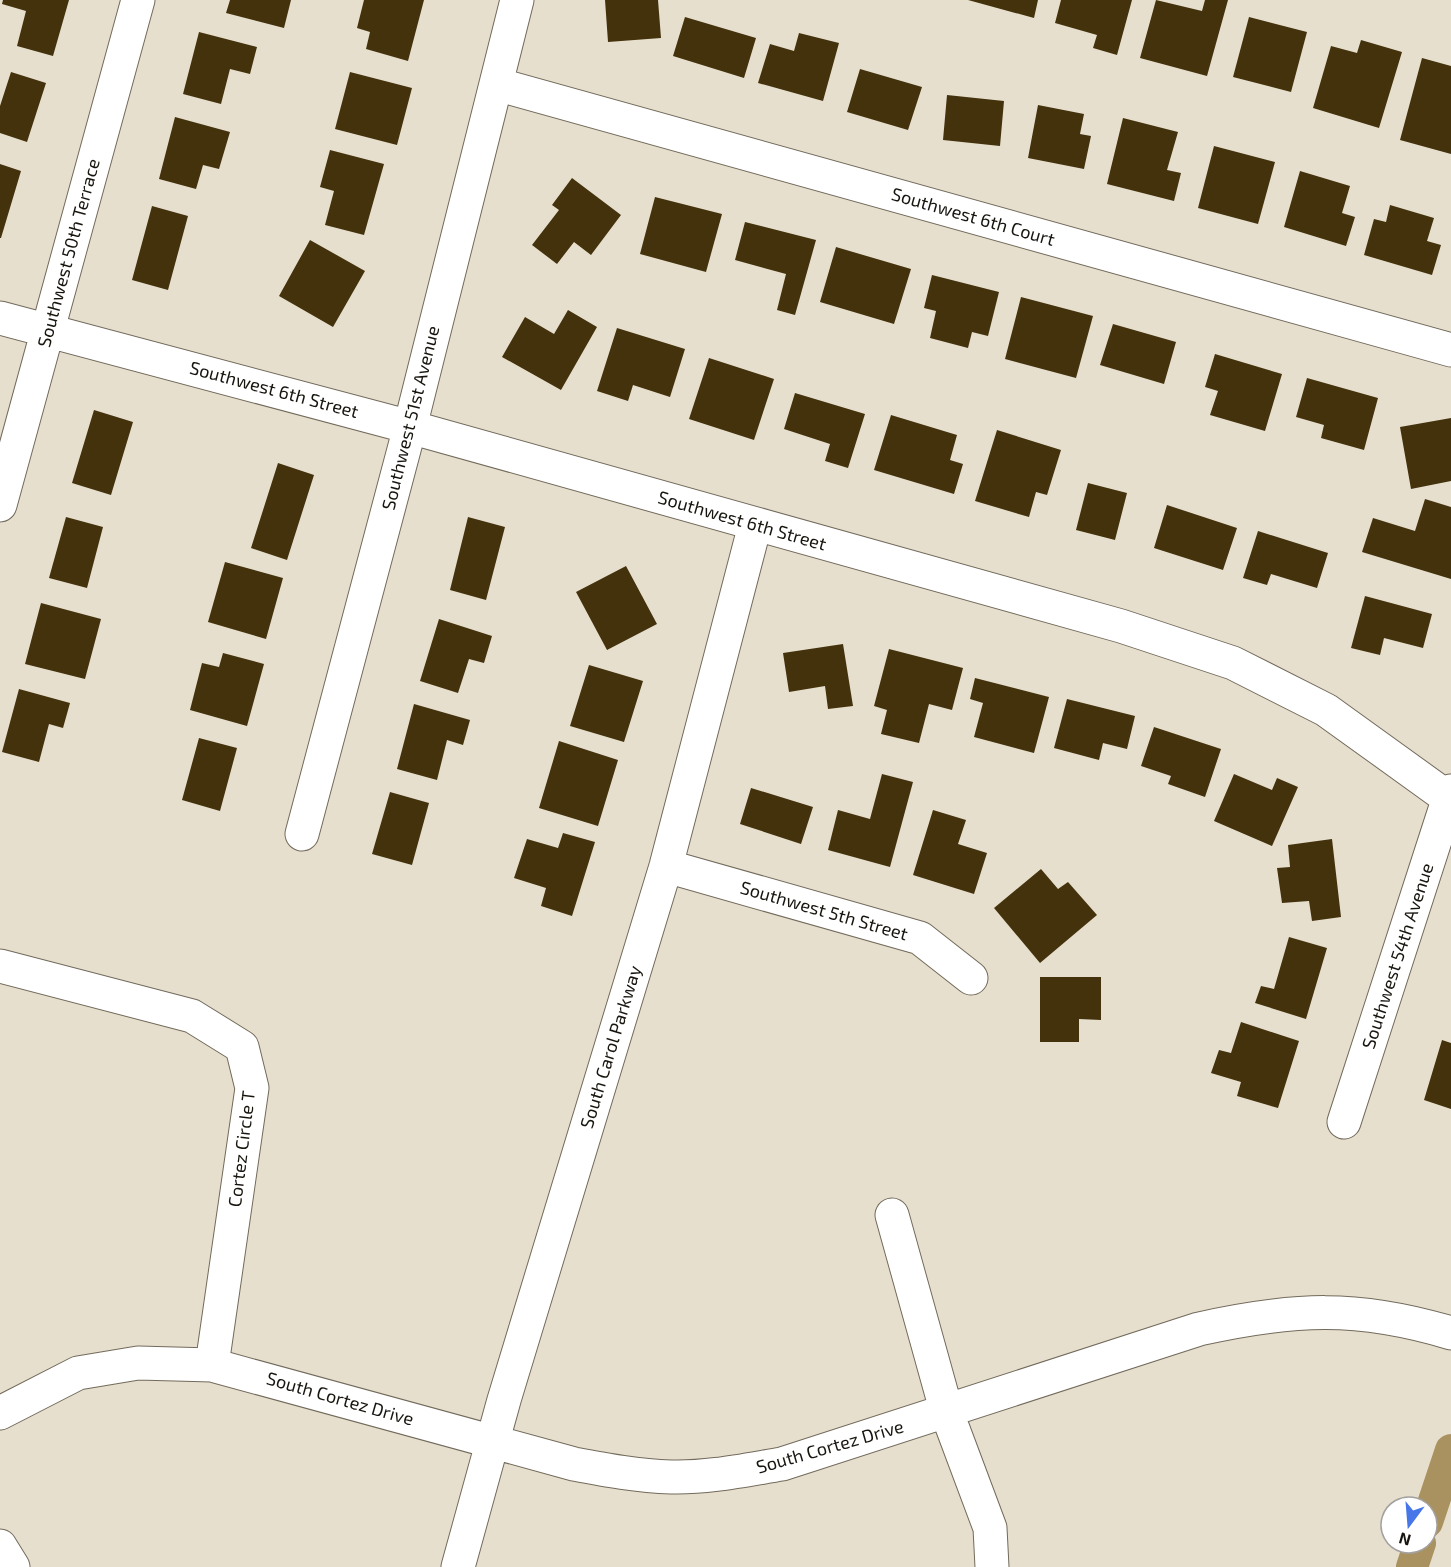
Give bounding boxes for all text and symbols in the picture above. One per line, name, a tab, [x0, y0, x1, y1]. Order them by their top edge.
street label: Southwest 50th Terrace	[32, 156, 104, 350]
street label: Southwest 6th Court	[889, 182, 1058, 250]
street label: Southwest 51st Avenue	[376, 323, 444, 512]
street label: Southwest 6th Street	[187, 356, 361, 422]
street label: Southwest 6th Street	[656, 485, 829, 555]
street label: Southwest 54th Avenue	[1357, 860, 1438, 1051]
street label: Southwest 5th Street	[738, 876, 911, 945]
street label: South Carol Parkway	[575, 962, 645, 1131]
street label: Cortez Circle T	[223, 1089, 259, 1208]
street label: South Cortez Drive	[264, 1367, 416, 1430]
street label: South Cortez Drive	[754, 1415, 906, 1478]
north arrow	[1379, 1495, 1439, 1555]
text: N	[1397, 1529, 1413, 1551]

